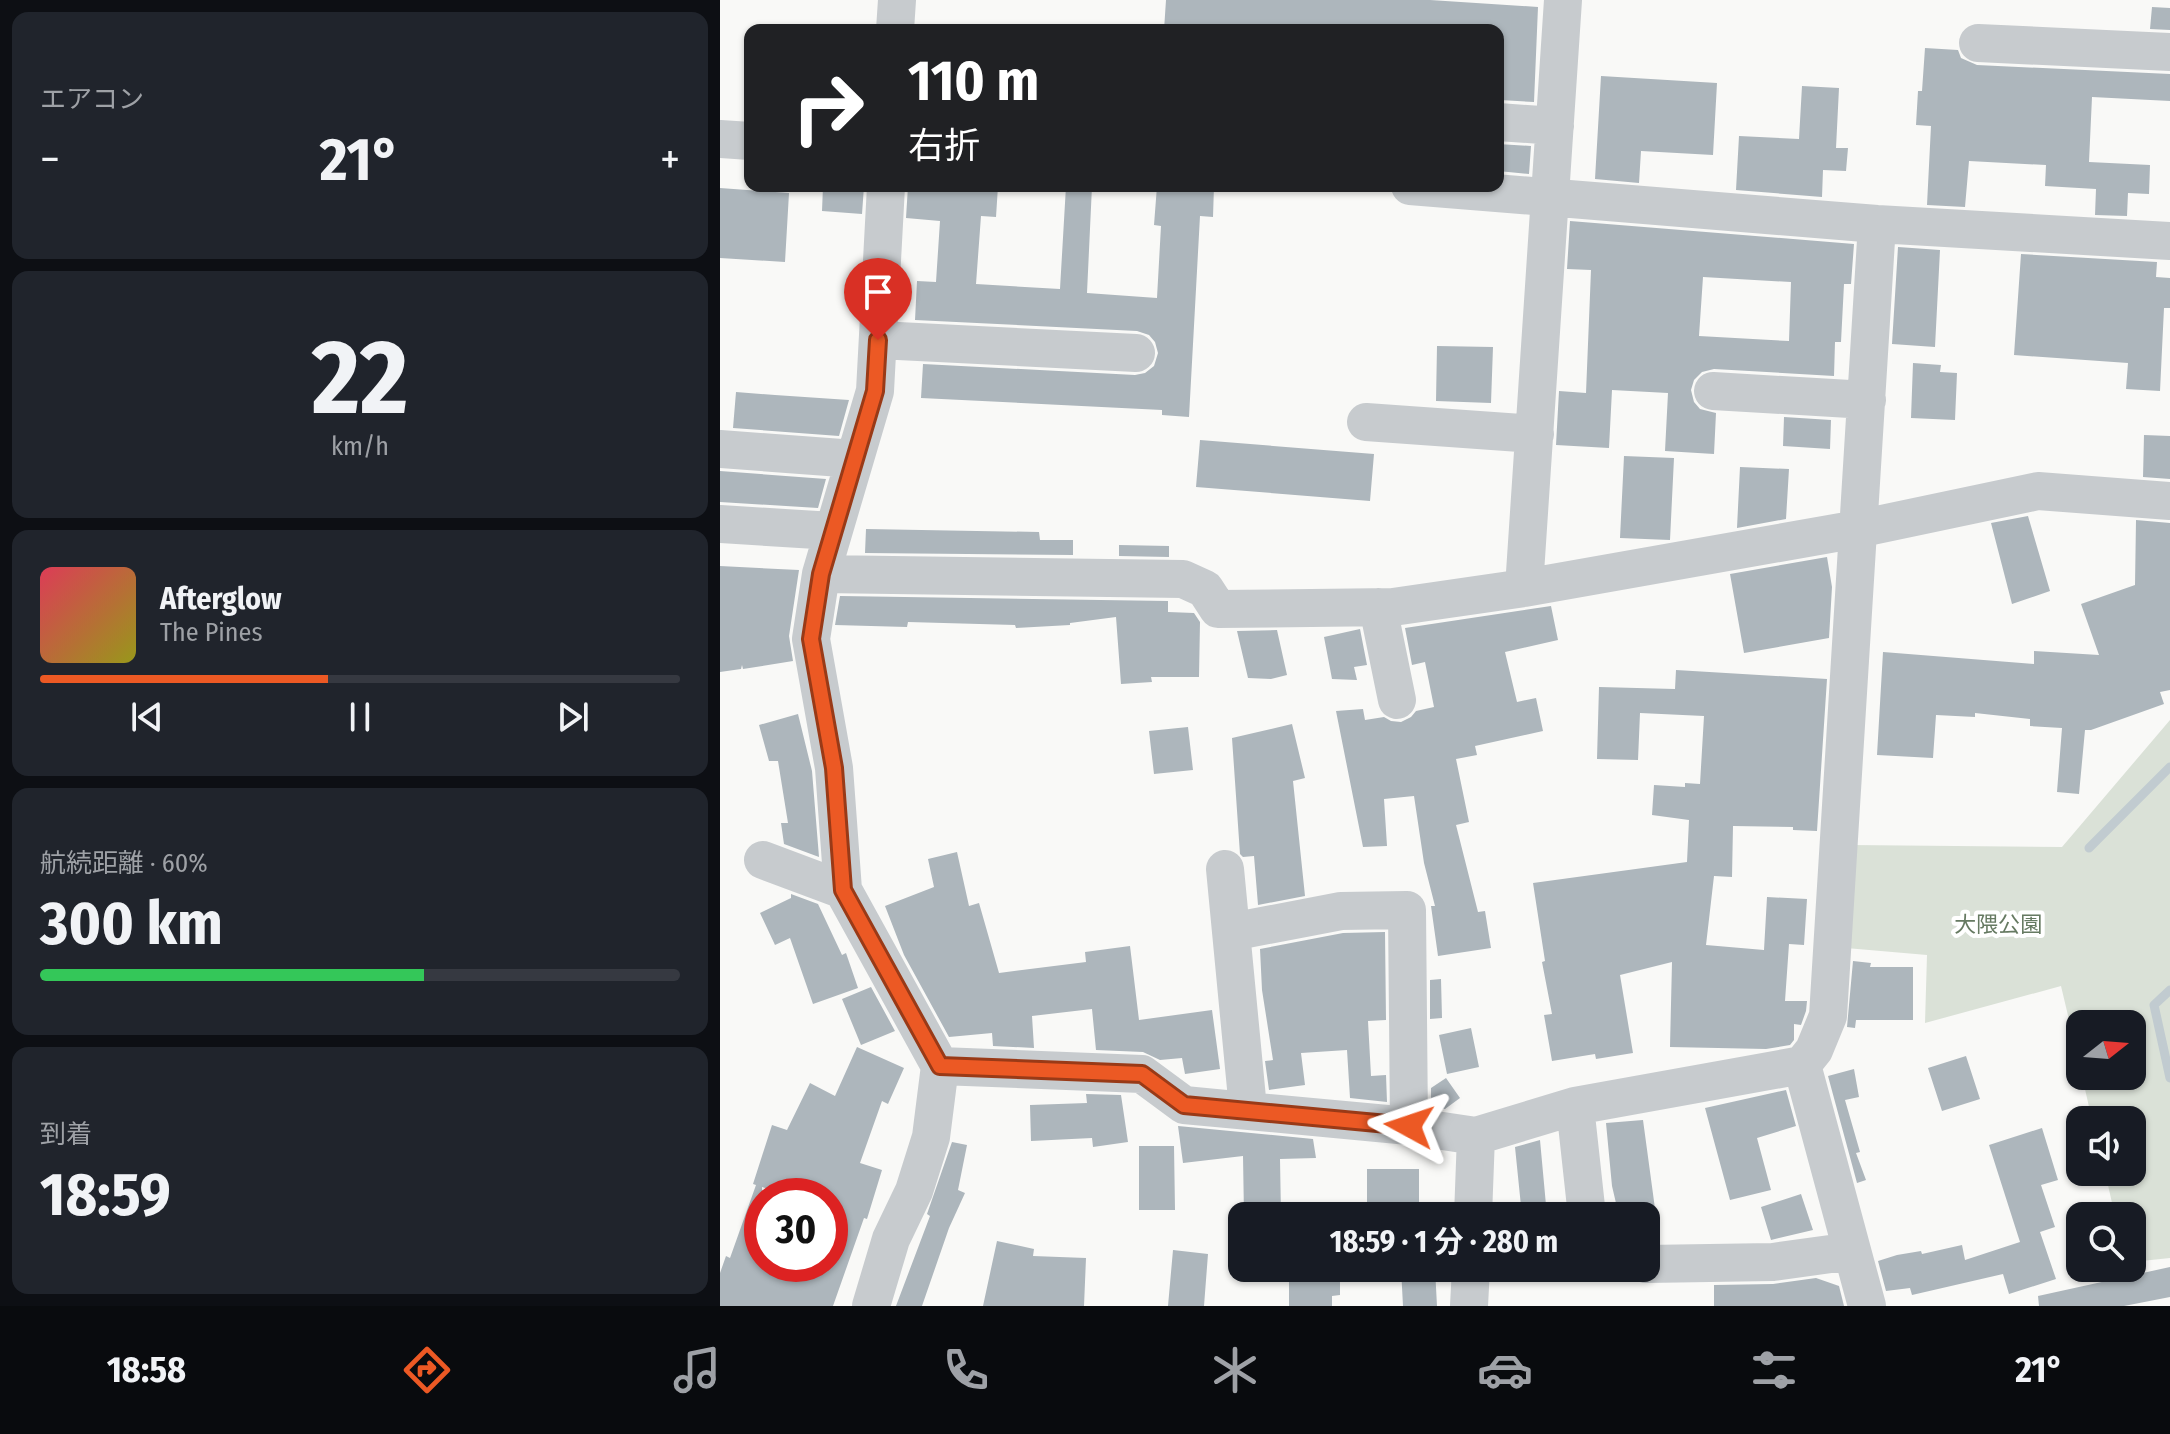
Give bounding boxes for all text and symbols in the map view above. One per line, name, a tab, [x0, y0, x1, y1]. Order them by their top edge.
text: 110 m	[908, 48, 1039, 115]
icon: right	[776, 56, 880, 160]
text: エアコン	[40, 84, 144, 115]
text: 21°	[320, 124, 400, 196]
text: 右折	[908, 124, 980, 168]
text: −	[40, 133, 60, 186]
text: +	[660, 133, 680, 186]
pin	[844, 258, 912, 340]
icon: arrive	[856, 270, 900, 314]
text: 22	[312, 316, 408, 441]
text: km/h	[331, 431, 389, 462]
text: Afterglow	[160, 581, 282, 617]
text: The Pines	[160, 617, 263, 648]
icon: previous	[125, 695, 169, 739]
icon: pause	[338, 695, 382, 739]
icon: next	[551, 695, 595, 739]
text: 航続距離 · 60%	[40, 848, 208, 879]
text: 300 km	[40, 888, 223, 960]
park label: 大隈公園	[1954, 911, 2042, 938]
north arrow	[2066, 1010, 2146, 1090]
map controls	[2066, 1010, 2146, 1282]
position arrow	[1367, 1084, 1451, 1168]
button: sound	[2066, 1106, 2146, 1186]
text: 到着	[40, 1119, 92, 1150]
text: 18:59	[40, 1159, 171, 1231]
speed limit sign: 30	[744, 1178, 848, 1282]
button: search	[2066, 1202, 2146, 1282]
text: 18:59 · 1 分 · 280 m	[1330, 1224, 1558, 1260]
icon: directions	[399, 1342, 455, 1398]
icon: music	[669, 1342, 725, 1398]
icon: phone	[938, 1342, 994, 1398]
icon: climate	[1207, 1342, 1263, 1398]
icon: car	[1477, 1342, 1533, 1398]
icon: filters	[1746, 1342, 1802, 1398]
text: 18:58	[107, 1348, 186, 1392]
text: 21°	[2015, 1348, 2063, 1392]

